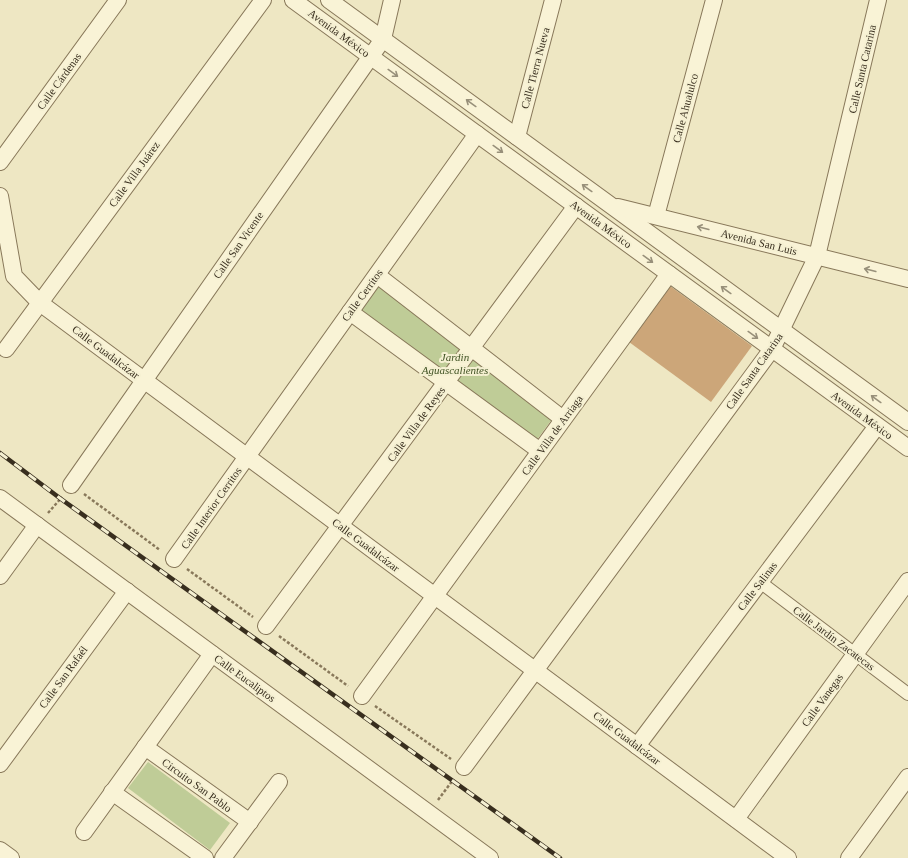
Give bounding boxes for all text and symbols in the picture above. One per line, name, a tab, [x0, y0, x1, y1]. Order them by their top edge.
street label: Avenida México	[306, 7, 372, 60]
street label: Calle Santa Catarina	[846, 23, 878, 114]
street label: Calle Tierra Nueva	[518, 26, 552, 110]
street label: Calle Cárdenas	[34, 50, 84, 112]
one-way arrow	[387, 68, 398, 77]
street label: Calle Ahualulco	[670, 72, 700, 144]
one-way arrow	[466, 99, 477, 108]
street label: Calle Villa Juárez	[106, 139, 162, 209]
one-way arrow	[492, 145, 503, 153]
one-way arrow	[582, 184, 593, 192]
street label: Avenida México	[568, 198, 634, 251]
street label: Calle San Vicente	[211, 209, 266, 281]
one-way arrow	[697, 224, 710, 232]
street label: Avenida San Luis	[720, 227, 798, 257]
one-way arrow	[642, 255, 653, 263]
one-way arrow	[864, 265, 877, 273]
street label: Calle Cerritos	[339, 267, 385, 323]
one-way arrow	[721, 286, 732, 294]
street label: Calle Guadalcázar	[70, 323, 142, 381]
street label: Calle Santa Catarina	[723, 330, 785, 411]
one-way arrow	[747, 331, 758, 339]
park label: Jardin Aguascalientes	[421, 351, 488, 376]
street label: Calle Villa de Reyes	[385, 384, 447, 464]
street label: Avenida México	[829, 389, 895, 442]
street label: Calle Villa de Arriaga	[519, 393, 585, 477]
one-way arrow	[871, 395, 882, 404]
street label: Calle Interior Cerritos	[178, 465, 244, 551]
street label: Calle Guadalcázar	[330, 516, 402, 574]
street label: Calle Salinas	[735, 559, 779, 613]
street label: Calle Jardín Zacatecas	[791, 603, 877, 673]
street label: Calle San Rafaél	[36, 644, 90, 710]
street label: Calle Eucaliptos	[212, 652, 278, 704]
street label: Calle Vanegas	[799, 671, 845, 729]
street label: Calle Guadalcázar	[591, 709, 663, 767]
street label: Circuito San Pablo	[160, 756, 235, 815]

